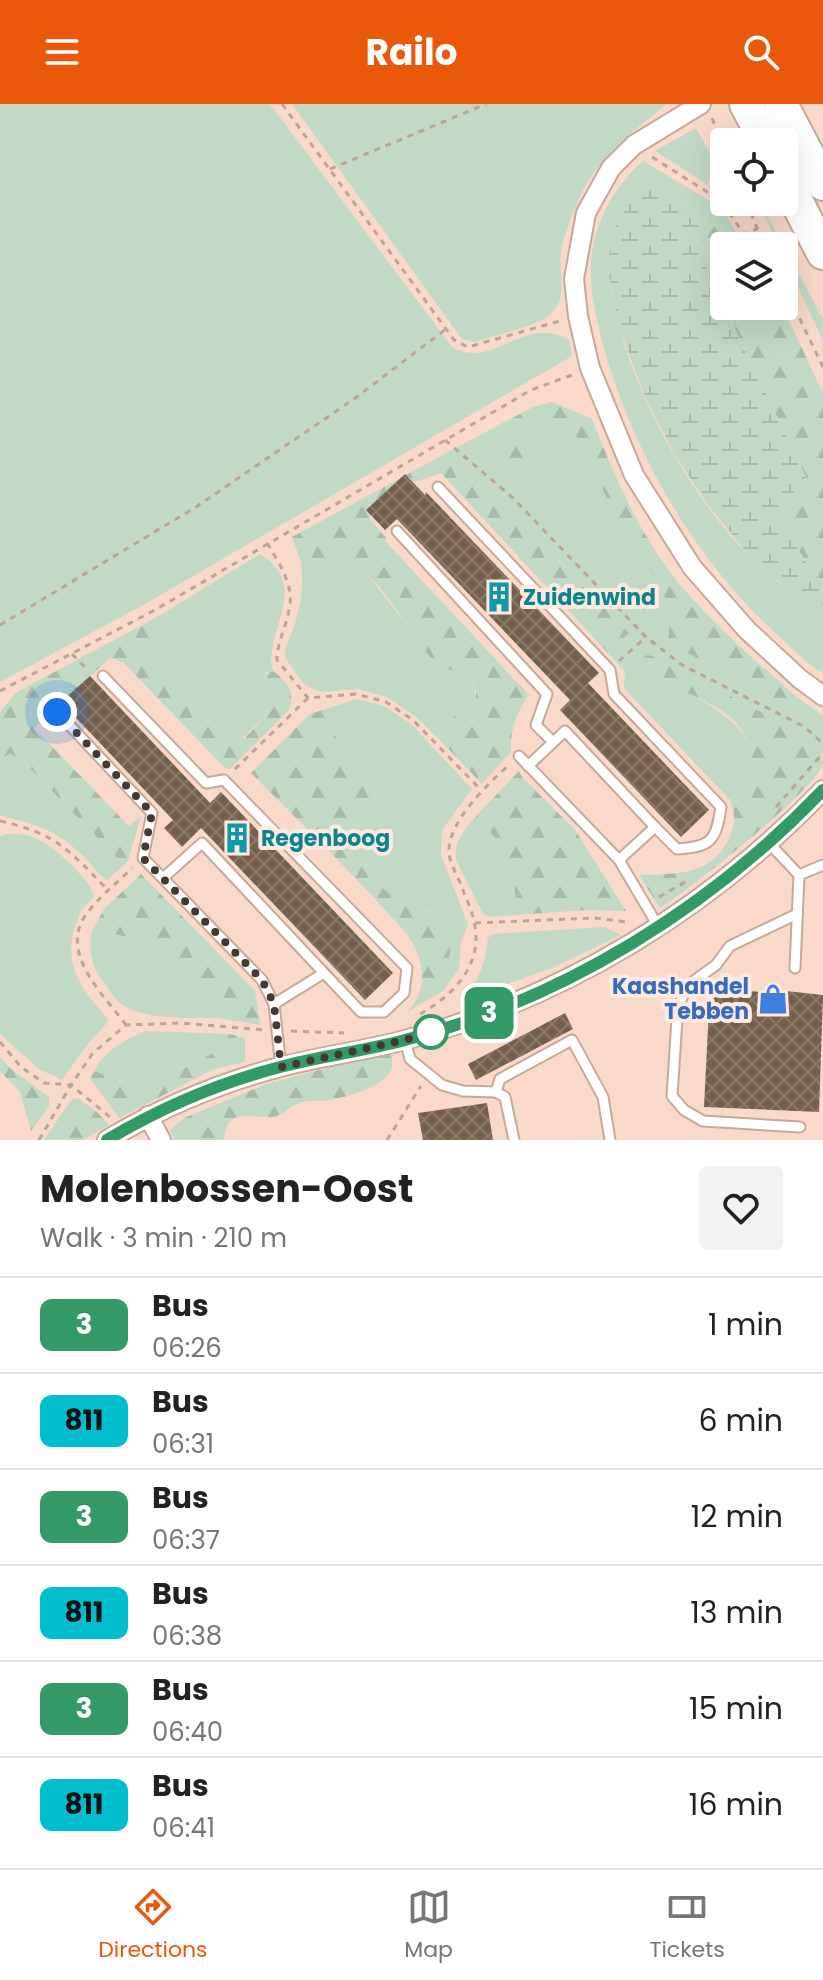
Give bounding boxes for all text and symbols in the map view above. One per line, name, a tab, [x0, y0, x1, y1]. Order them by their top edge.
text: Railo	[365, 27, 458, 78]
icon: menu	[40, 30, 84, 74]
icon: search	[739, 30, 783, 74]
map controls	[710, 128, 798, 320]
button: locate	[710, 128, 798, 216]
button: layers	[710, 232, 798, 320]
building icon: Zuidenwind	[482, 580, 516, 614]
place label: Zuidenwind	[523, 582, 656, 613]
your location	[37, 692, 77, 732]
building icon: Regenboog	[220, 821, 254, 855]
place label: Regenboog	[261, 823, 390, 854]
place label: Kaashandel Tebben	[612, 971, 749, 1027]
shop icon: Kaashandel Tebben	[756, 982, 790, 1016]
line badge: 3	[463, 987, 515, 1039]
text: 3	[481, 993, 497, 1032]
unlabelled marker	[414, 1015, 448, 1049]
text: Molenbossen-Oost	[40, 1162, 414, 1215]
button: heart	[699, 1166, 783, 1250]
text: Walk · 3 min · 210 m	[40, 1220, 287, 1256]
text: Bus	[152, 1284, 209, 1327]
text: 1 min	[708, 1303, 783, 1346]
text: 3	[76, 1305, 92, 1344]
text: 06:26	[152, 1330, 222, 1366]
text: Bus	[152, 1380, 209, 1423]
text: 6 min	[698, 1399, 783, 1442]
text: 811	[64, 1401, 104, 1440]
text: 06:31	[152, 1426, 214, 1462]
text: Bus	[152, 1476, 209, 1519]
text: 12 min	[691, 1495, 783, 1538]
text: 3	[76, 1497, 92, 1536]
text: 06:37	[152, 1522, 220, 1558]
text: Bus	[152, 1572, 209, 1615]
text: 13 min	[690, 1591, 783, 1634]
text: 811	[64, 1593, 104, 1632]
text: 06:38	[152, 1618, 222, 1654]
text: Bus	[152, 1668, 209, 1711]
text: 15 min	[689, 1687, 783, 1730]
text: 3	[76, 1689, 92, 1728]
text: 06:40	[152, 1714, 223, 1750]
text: Bus	[152, 1764, 209, 1807]
text: 16 min	[689, 1783, 783, 1826]
text: 811	[64, 1785, 104, 1824]
text: 06:41	[152, 1810, 215, 1846]
tab: Directions	[98, 1885, 208, 1966]
tab: Map	[404, 1885, 453, 1966]
tab: Tickets	[650, 1885, 725, 1966]

